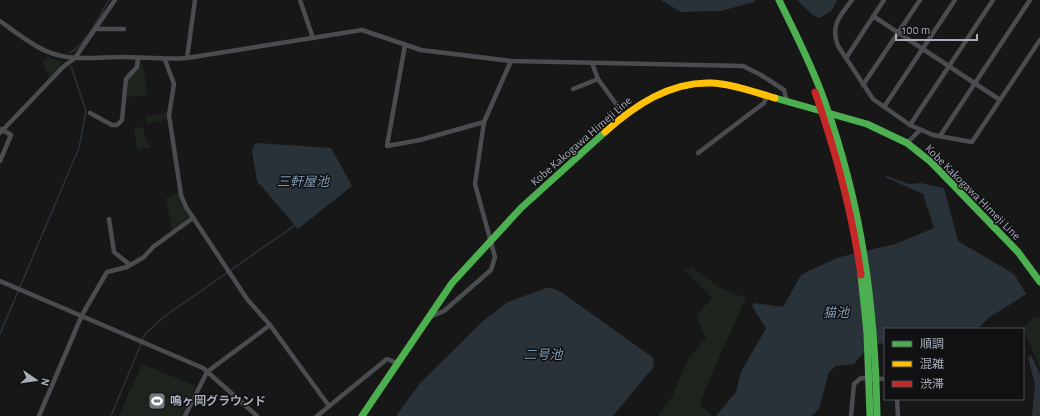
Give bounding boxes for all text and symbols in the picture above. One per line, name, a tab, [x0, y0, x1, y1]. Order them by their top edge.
scale bar	[896, 16, 977, 42]
text: 100 m	[902, 24, 930, 36]
street label: Kobe Kakogawa Himeji Line	[528, 94, 634, 189]
street label: Kobe Kakogawa Himeji Line	[922, 142, 1023, 243]
water label: 三軒屋池	[277, 175, 331, 189]
water label: 猫池	[823, 306, 851, 320]
legend	[884, 328, 1024, 400]
text: 順調	[920, 338, 944, 350]
water label: 二号池	[523, 348, 564, 362]
text: 混雑	[920, 357, 944, 370]
north arrow	[16, 360, 56, 400]
text: N	[39, 377, 51, 387]
text: 渋滞	[920, 378, 944, 390]
sports icon: 鳴ヶ岡グラウンド	[147, 391, 167, 411]
place label: 鳴ヶ岡グラウンド	[170, 394, 266, 407]

